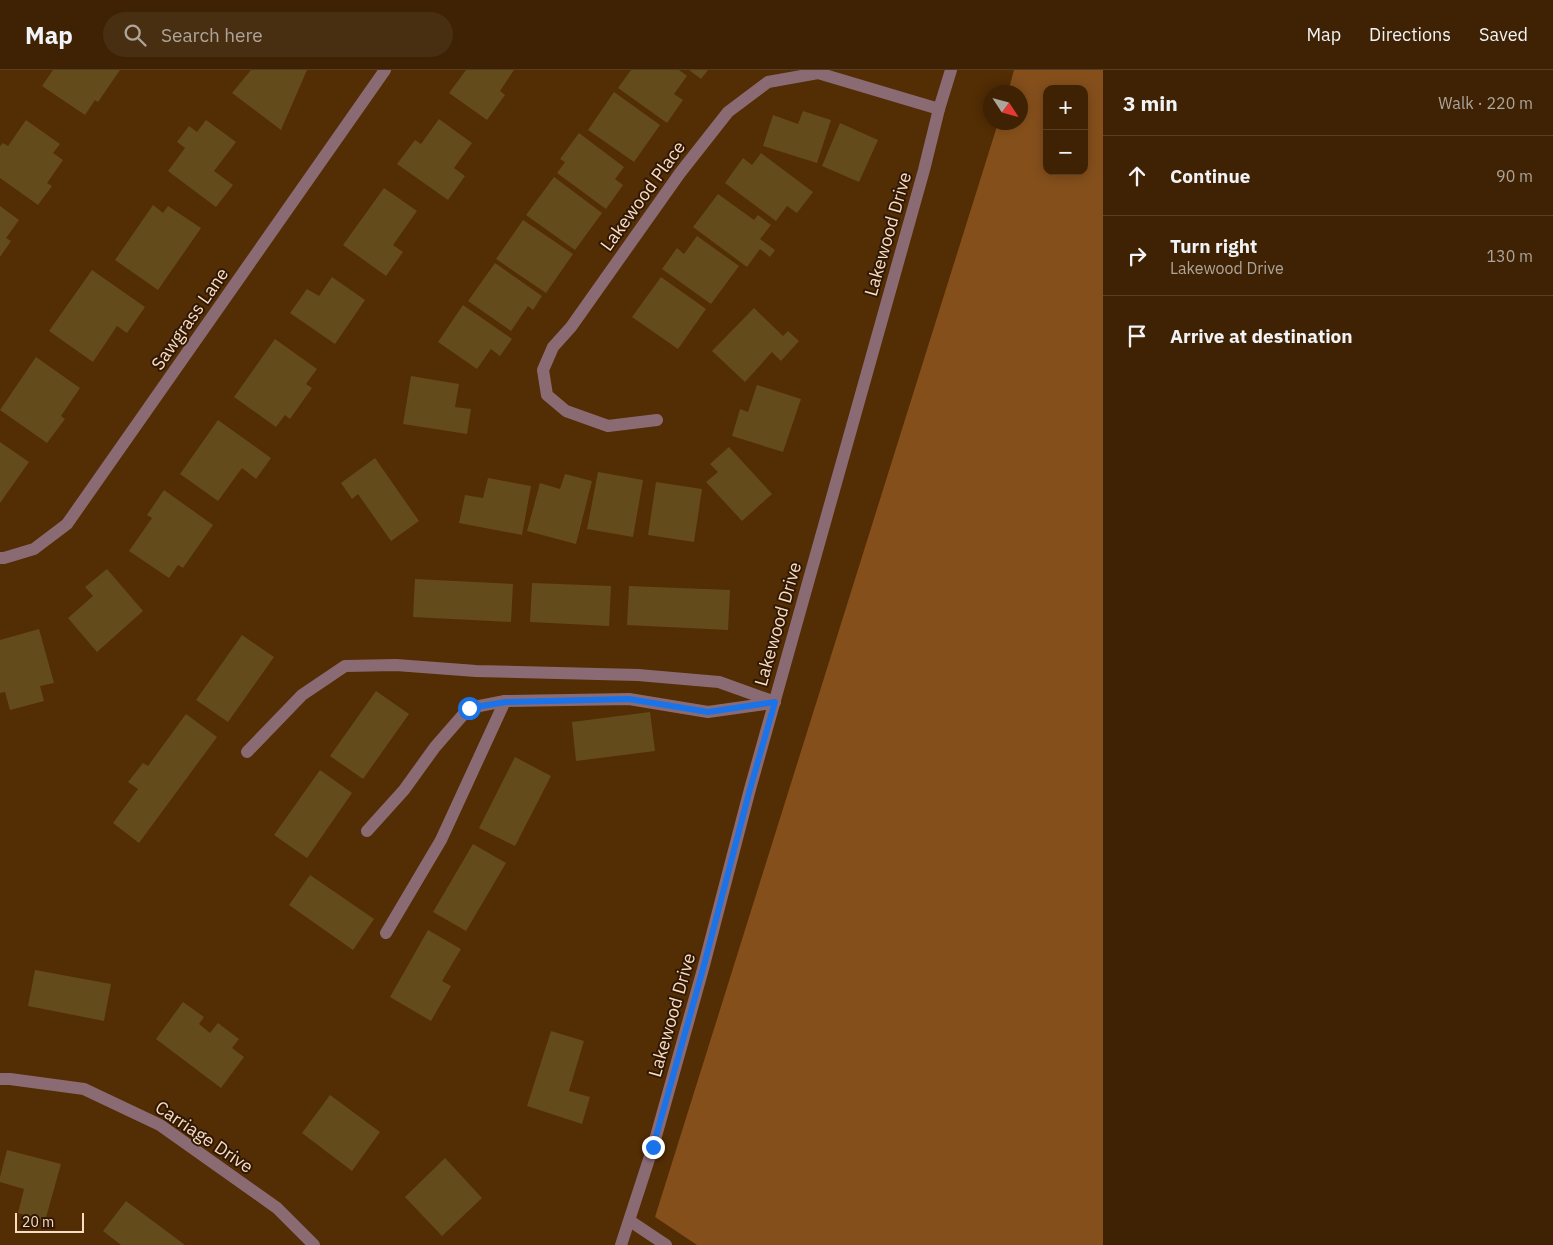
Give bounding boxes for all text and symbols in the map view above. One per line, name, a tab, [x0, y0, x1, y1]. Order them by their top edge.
search box	[103, 12, 453, 57]
text: Map	[25, 19, 73, 51]
icon: search	[121, 21, 149, 49]
text: Search here	[161, 23, 263, 47]
text: Map	[1306, 23, 1341, 46]
text: Directions	[1369, 23, 1451, 46]
text: Saved	[1479, 23, 1528, 46]
north arrow	[983, 85, 1028, 130]
map controls	[1043, 85, 1088, 175]
button: +	[1043, 85, 1088, 130]
text: 3 min	[1123, 89, 1178, 117]
text: Walk · 220 m	[1438, 93, 1533, 113]
button: −	[1043, 130, 1088, 175]
street label: Lakewood Place	[595, 136, 690, 255]
icon: ahead	[1123, 162, 1151, 190]
text: Continue	[1170, 164, 1250, 188]
text: 90 m	[1496, 166, 1533, 186]
street label: Lakewood Drive	[859, 169, 916, 299]
text: Turn right	[1170, 234, 1257, 258]
icon: right	[1123, 242, 1151, 270]
text: 130 m	[1486, 246, 1533, 266]
text: Lakewood Drive	[1170, 258, 1284, 278]
street label: Sawgrass Lane	[146, 263, 233, 374]
icon: arrive	[1123, 322, 1151, 350]
text: Arrive at destination	[1170, 324, 1353, 348]
street label: Lakewood Drive	[749, 559, 806, 689]
route start	[458, 697, 481, 720]
street label: Lakewood Drive	[643, 950, 700, 1080]
street label: Carriage Drive	[151, 1095, 258, 1178]
route end	[642, 1136, 665, 1159]
scale bar	[15, 1210, 84, 1233]
text: 20 m	[22, 1213, 54, 1231]

